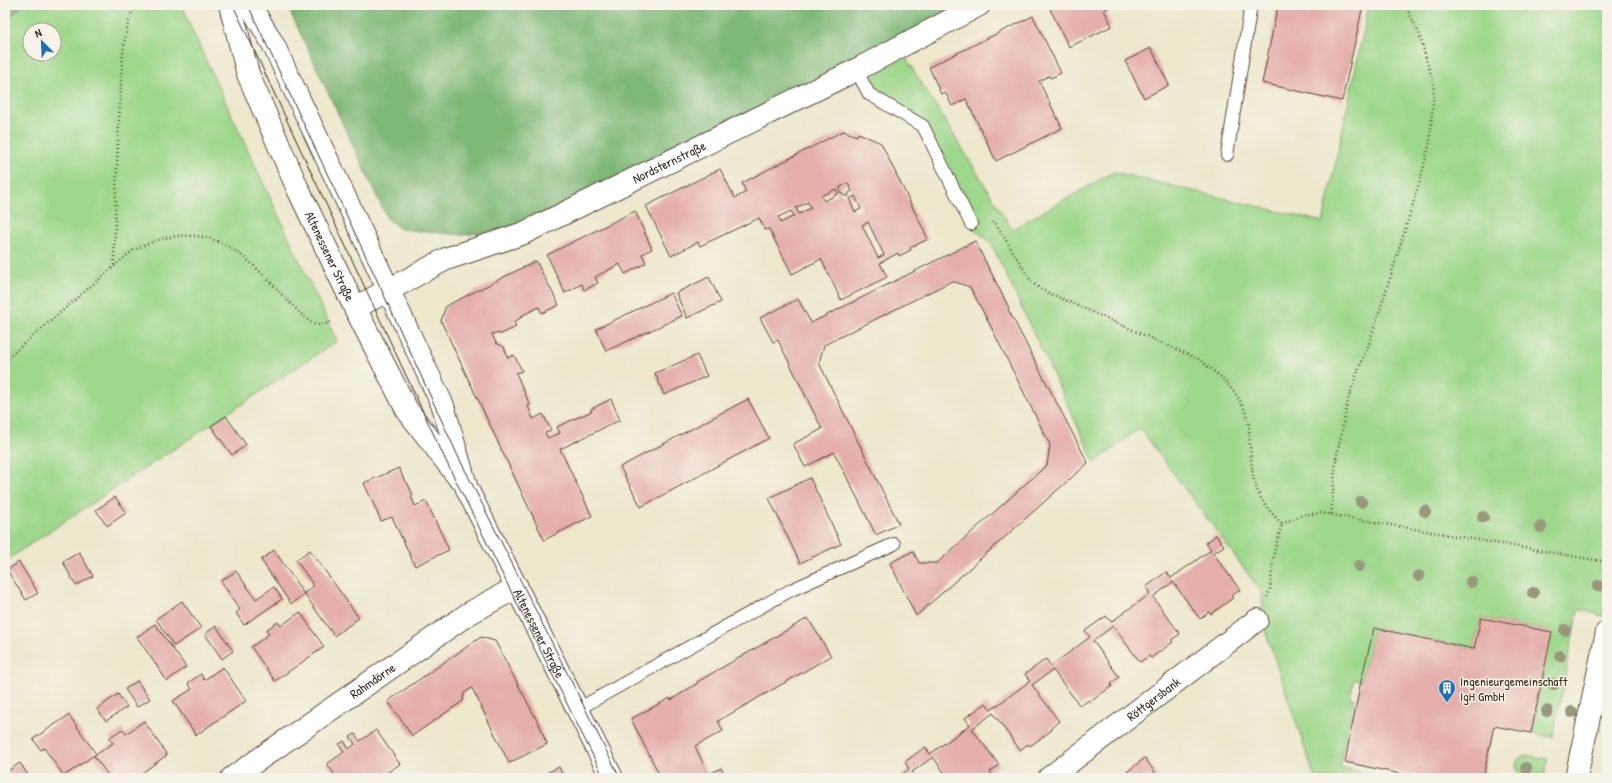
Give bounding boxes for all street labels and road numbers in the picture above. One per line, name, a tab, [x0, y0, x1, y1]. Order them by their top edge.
street label: Nordsternstraße	[629, 136, 709, 187]
street label: Altenessener Straße	[301, 208, 359, 304]
street label: Altenessener Straße	[509, 586, 569, 681]
street label: Rahmdörne	[346, 658, 399, 703]
street label: Röttgersbank	[1123, 672, 1184, 725]

